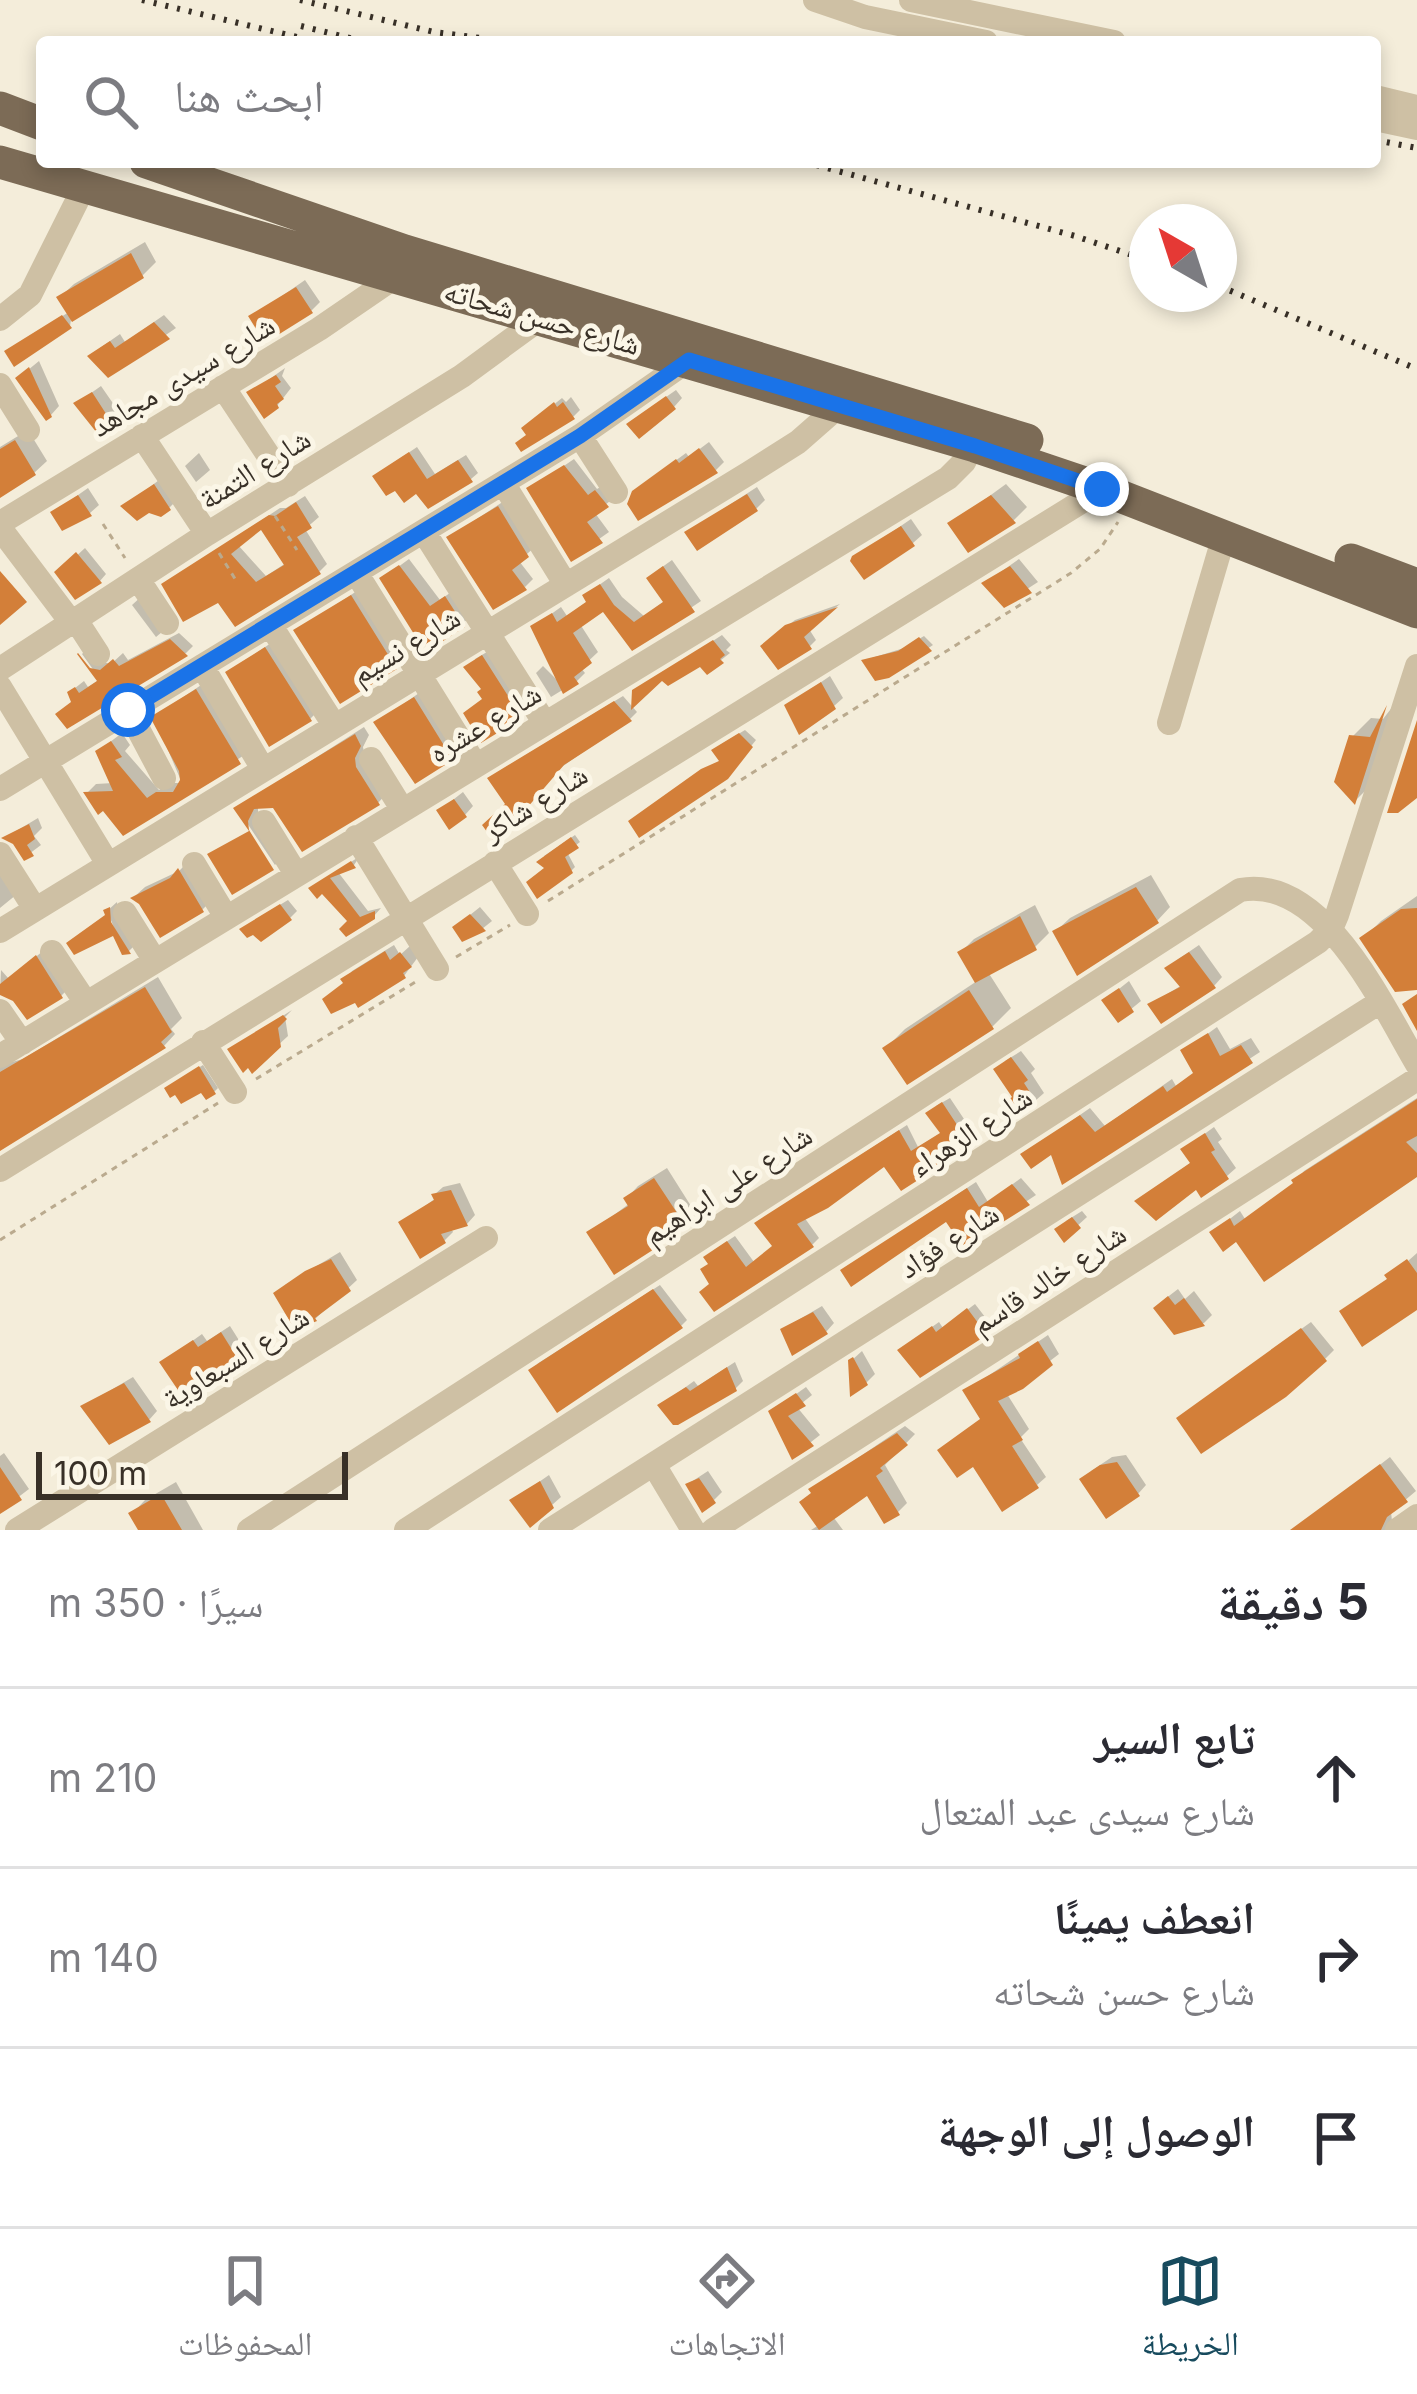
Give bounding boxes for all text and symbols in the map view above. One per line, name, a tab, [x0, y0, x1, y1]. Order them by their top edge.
search box	[36, 36, 1381, 168]
text: ابحث هنا	[174, 68, 324, 123]
icon: search	[78, 69, 144, 135]
north arrow	[1129, 204, 1237, 312]
street label: شارع حسن شحاته	[440, 272, 644, 364]
street label: شارع سيدى مجاهد	[84, 306, 282, 446]
street label: شارع التمنة	[192, 420, 318, 518]
route end	[1075, 462, 1129, 516]
street label: شارع نسيم	[345, 599, 468, 694]
street label: شارع عشره	[422, 675, 548, 771]
route start	[101, 683, 155, 737]
street label: شارع شاكر	[474, 756, 595, 851]
street label: شارع الزهراء	[902, 1078, 1040, 1186]
street label: شارع على ابراهيم	[636, 1116, 820, 1254]
street label: شارع فؤاد	[892, 1195, 1006, 1287]
street label: شارع خالد قاسم	[964, 1215, 1134, 1344]
street label: شارع السبعاوية	[156, 1298, 316, 1418]
scale bar	[36, 1446, 348, 1499]
text: 100 m	[54, 1453, 147, 1493]
text: 5 دقيقة	[1217, 1571, 1369, 1632]
text: سيرًا · 350 m	[48, 1579, 263, 1626]
text: تابع السير	[1094, 1710, 1255, 1765]
icon: ahead	[1303, 1745, 1369, 1811]
text: 210 m	[48, 1754, 157, 1801]
text: شارع سيدى عبد المتعال	[919, 1787, 1255, 1834]
text: انعطف يمينًا	[1053, 1890, 1255, 1945]
icon: right	[1303, 1925, 1369, 1991]
text: 140 m	[48, 1934, 159, 1981]
text: شارع حسن شحاته	[993, 1967, 1255, 2014]
text: الوصول إلى الوجهة	[938, 2103, 1255, 2158]
icon: arrive	[1303, 2105, 1369, 2171]
tab: المحفوظات	[178, 2248, 312, 2376]
tab: الاتجاهات	[668, 2248, 786, 2376]
tab: الخريطة	[1142, 2248, 1239, 2376]

